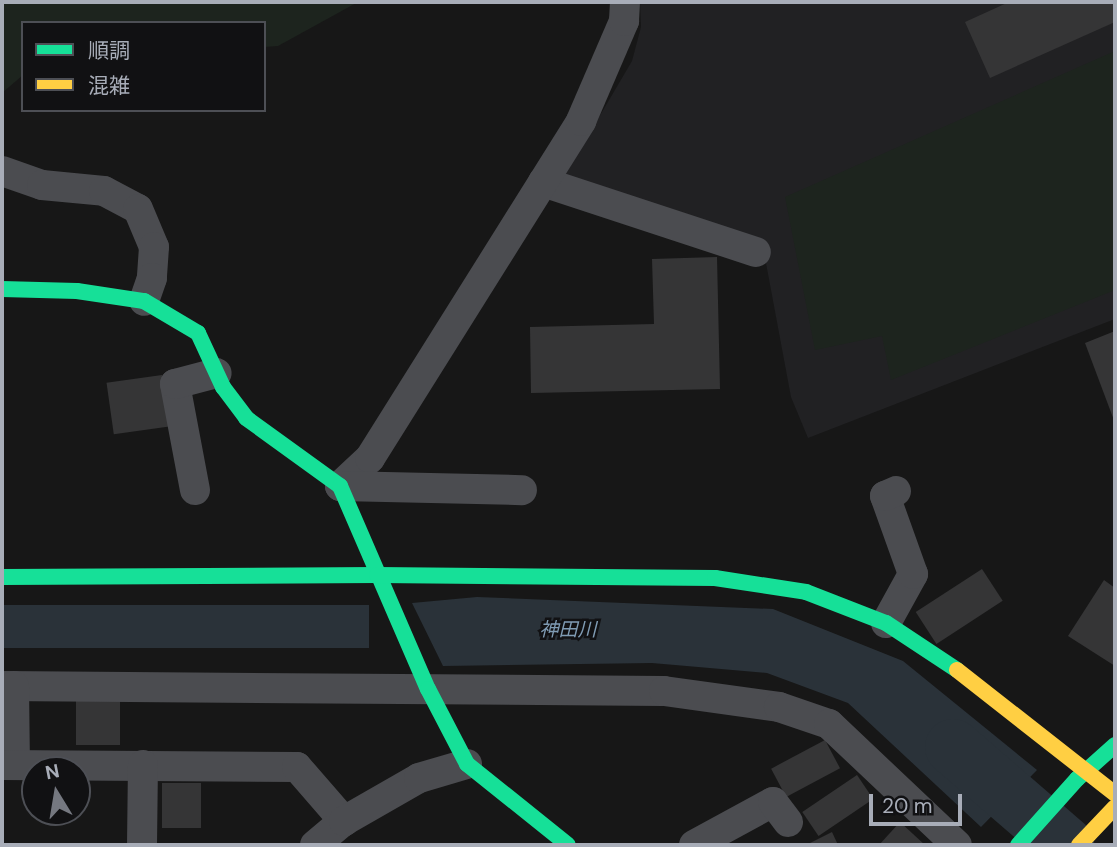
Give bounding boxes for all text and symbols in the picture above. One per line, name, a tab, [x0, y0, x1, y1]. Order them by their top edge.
legend	[21, 21, 266, 112]
text: 順調	[88, 37, 130, 65]
text: 混雑	[88, 72, 130, 100]
water label: 神田川	[540, 619, 596, 641]
north arrow	[21, 756, 91, 826]
text: N	[43, 758, 61, 785]
scale bar	[872, 780, 965, 824]
text: 20 m	[882, 792, 933, 820]

